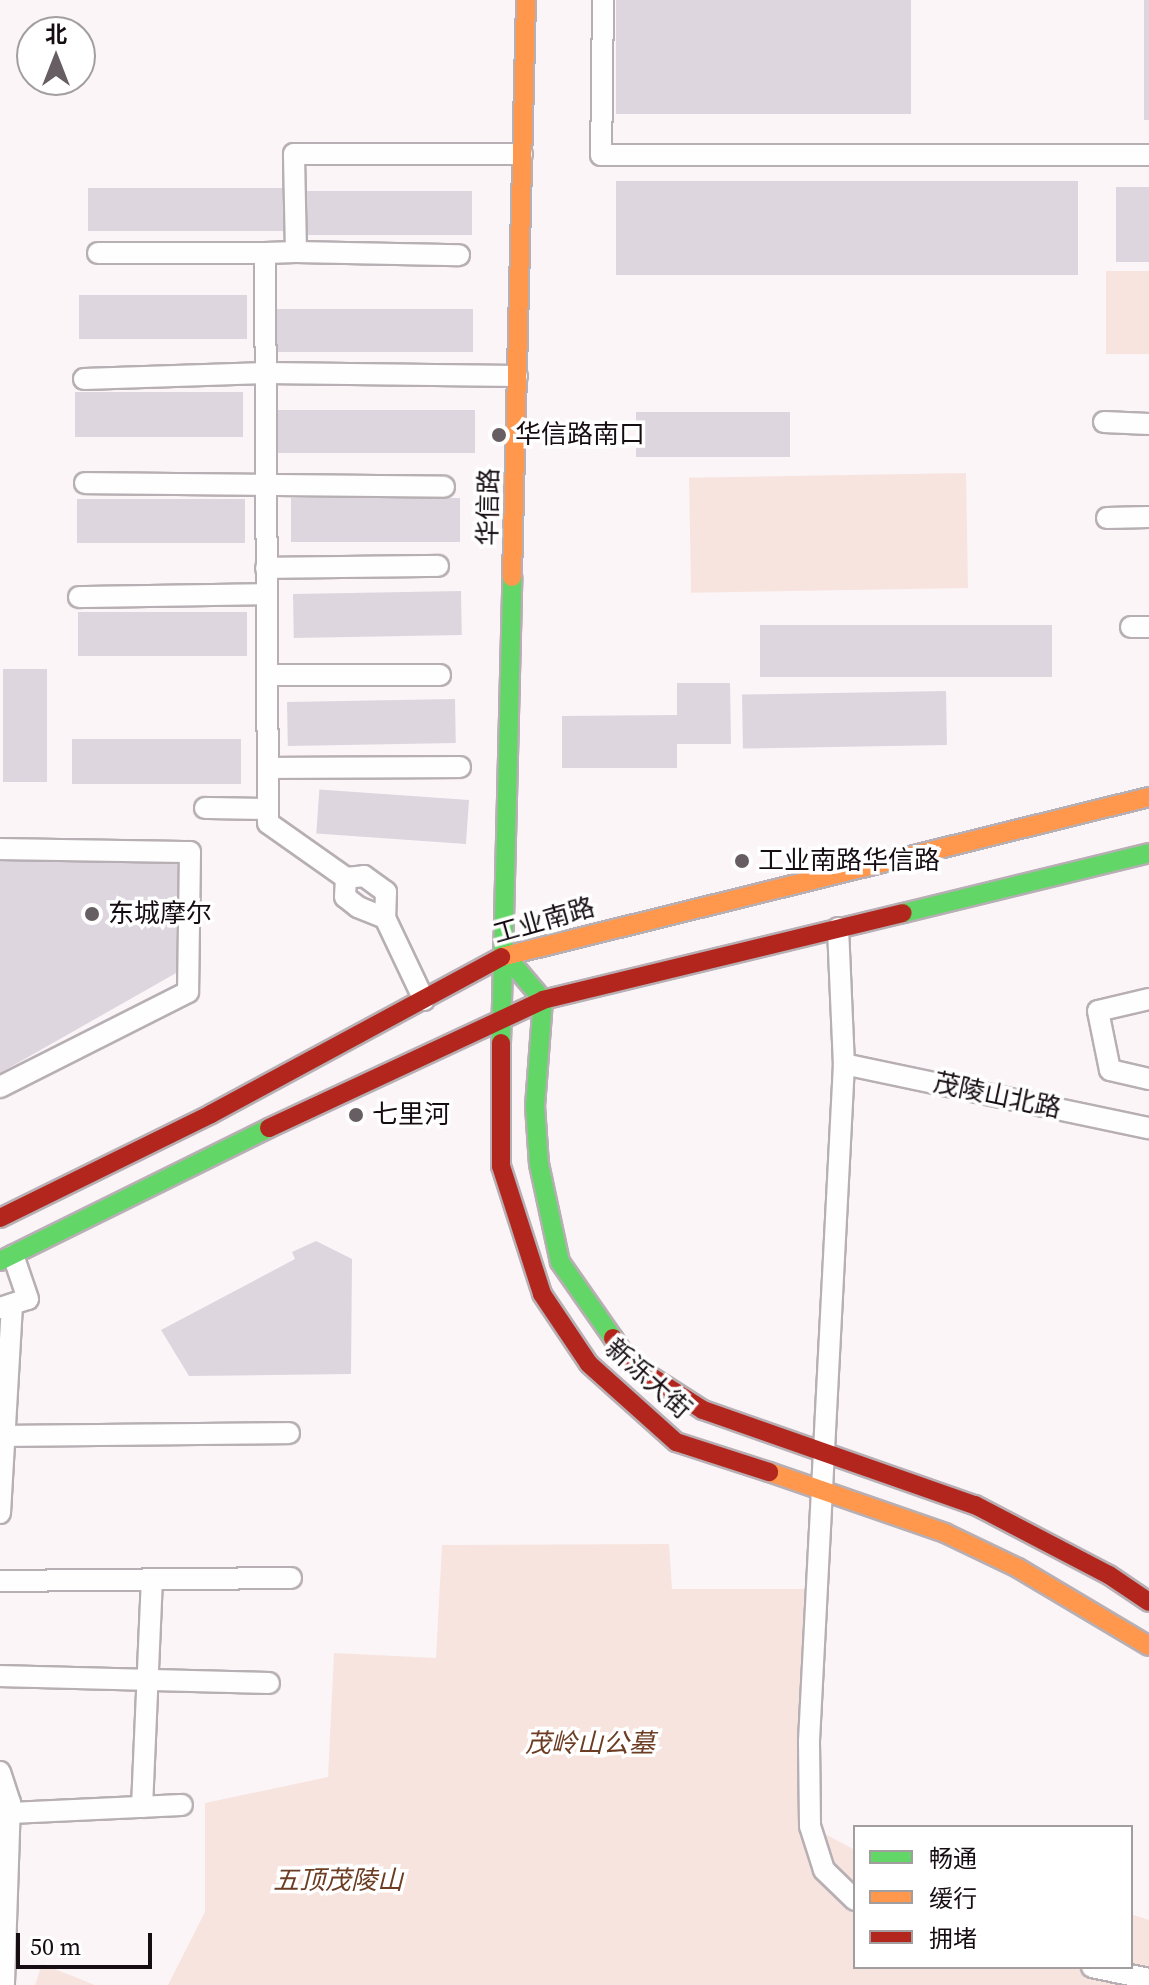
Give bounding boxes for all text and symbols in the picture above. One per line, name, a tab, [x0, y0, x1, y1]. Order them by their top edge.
north arrow	[16, 16, 96, 96]
text: 北	[45, 19, 67, 49]
place label: 华信路南口	[515, 419, 645, 451]
marker: 华信路南口	[490, 426, 508, 444]
street label: 华信路	[473, 468, 505, 546]
place label: 工业南路华信路	[758, 845, 940, 877]
marker: 工业南路华信路	[733, 852, 751, 870]
street label: 工业南路	[490, 892, 598, 950]
place label: 东城摩尔	[108, 898, 212, 930]
marker: 东城摩尔	[83, 905, 101, 923]
street label: 茂陵山北路	[930, 1067, 1064, 1125]
place label: 七里河	[372, 1099, 450, 1131]
marker: 七里河	[347, 1106, 365, 1124]
street label: 新泺大街	[599, 1333, 697, 1425]
park label: 茂岭山公墓	[525, 1728, 655, 1760]
legend	[853, 1825, 1133, 1969]
text: 畅通	[929, 1842, 977, 1875]
park label: 五顶茂陵山	[273, 1865, 403, 1897]
text: 缓行	[929, 1882, 977, 1915]
scale bar	[20, 1917, 156, 1967]
text: 拥堵	[929, 1922, 977, 1955]
text: 50 m	[30, 1930, 81, 1963]

